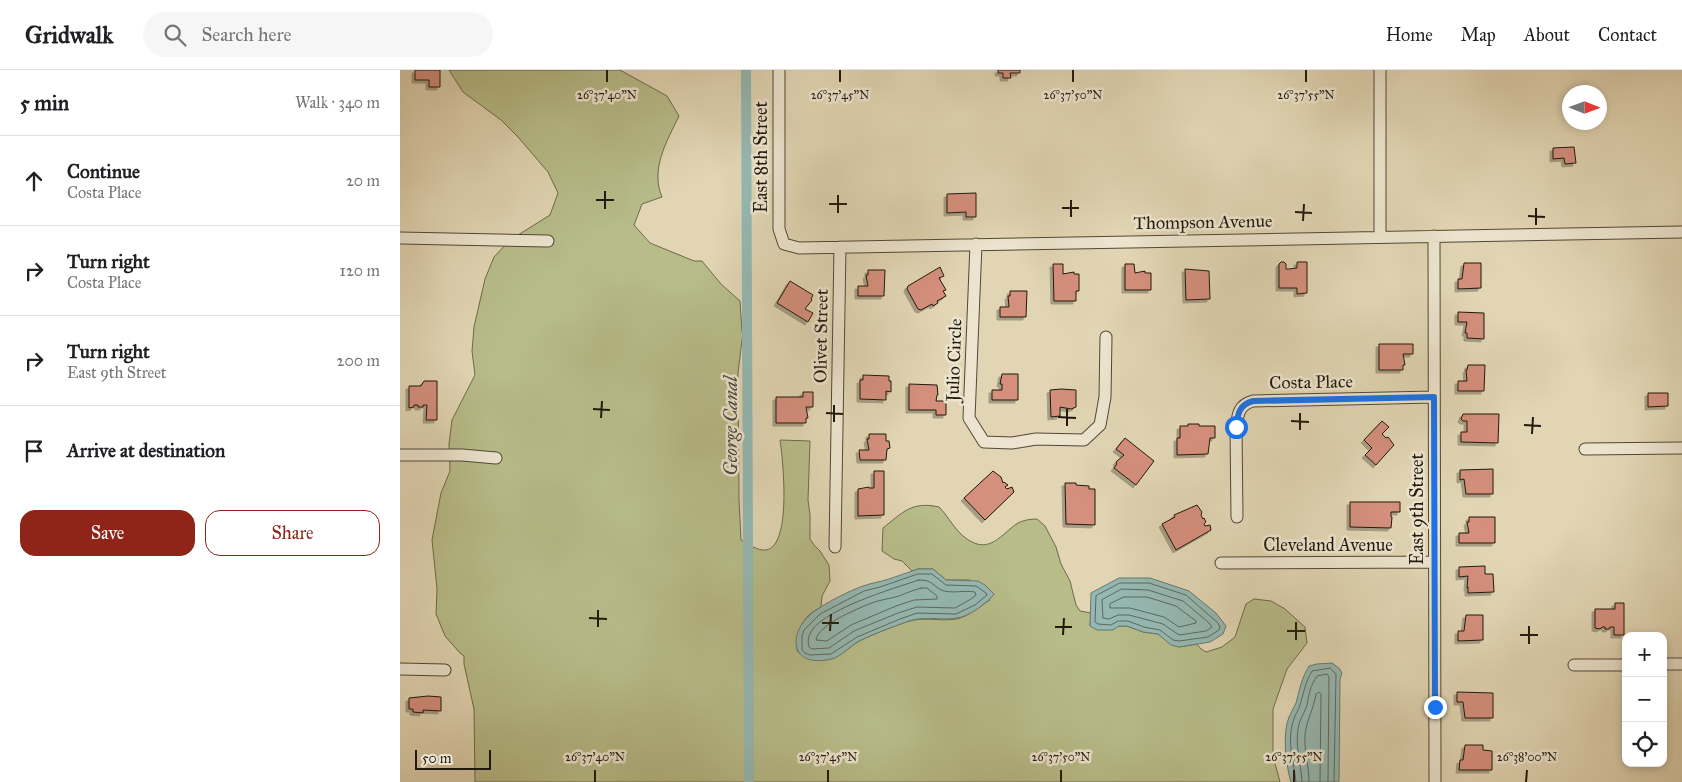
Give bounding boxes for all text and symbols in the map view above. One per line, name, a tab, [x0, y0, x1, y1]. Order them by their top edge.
search box	[143, 12, 493, 57]
text: Gridwalk	[25, 20, 113, 50]
icon: search	[161, 21, 189, 49]
text: Search here	[201, 23, 291, 46]
text: Home	[1386, 24, 1433, 46]
text: Map	[1461, 24, 1496, 46]
text: About	[1524, 24, 1570, 46]
text: Contact	[1598, 24, 1657, 46]
north arrow	[1562, 85, 1607, 130]
text: 26°37'40"N	[577, 88, 637, 102]
text: 26°37'45"N	[811, 88, 869, 102]
text: 26°37'50"N	[1044, 88, 1102, 102]
text: 26°37'55"N	[1277, 88, 1335, 102]
text: 5 min	[20, 90, 69, 116]
text: Walk · 340 m	[295, 93, 380, 112]
street label: East 8th Street	[750, 100, 772, 213]
text: Continue	[67, 160, 140, 183]
icon: ahead	[20, 167, 48, 195]
text: 20 m	[346, 171, 380, 190]
text: Costa Place	[67, 183, 141, 202]
street label: Thompson Avenue	[1133, 210, 1273, 234]
text: Turn right	[67, 250, 150, 273]
icon: right	[20, 257, 48, 285]
text: 120 m	[340, 261, 380, 280]
text: Costa Place	[67, 273, 141, 292]
street label: Olivet Street	[809, 288, 833, 383]
street label: Julio Circle	[941, 318, 967, 404]
text: Turn right	[67, 340, 150, 363]
icon: right	[20, 347, 48, 375]
text: 200 m	[337, 351, 380, 370]
text: East 9th Street	[67, 363, 167, 382]
street label: Costa Place	[1269, 370, 1353, 394]
water label: George Canal	[719, 374, 742, 476]
route start	[1225, 416, 1248, 439]
icon: arrive	[20, 437, 48, 465]
text: Arrive at destination	[67, 439, 225, 462]
street label: East 9th Street	[1406, 452, 1428, 565]
button: Save	[20, 510, 195, 556]
button: Share	[205, 510, 380, 556]
street label: Cleveland Avenue	[1263, 534, 1393, 556]
map controls	[1622, 632, 1667, 767]
button: +	[1622, 632, 1667, 677]
button: −	[1622, 677, 1667, 722]
route end	[1424, 696, 1447, 719]
button: locate	[1622, 722, 1667, 767]
scale bar	[415, 747, 491, 770]
text: 50 m	[422, 750, 451, 767]
text: 26°37'40"N	[565, 750, 625, 764]
text: 26°37'45"N	[799, 750, 857, 764]
text: 26°37'50"N	[1032, 750, 1090, 764]
text: 26°37'55"N	[1265, 750, 1323, 764]
text: 26°38'00"N	[1497, 750, 1557, 764]

